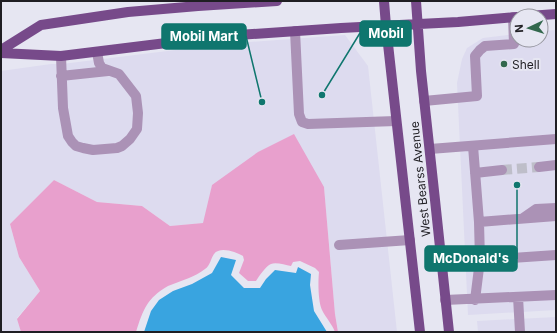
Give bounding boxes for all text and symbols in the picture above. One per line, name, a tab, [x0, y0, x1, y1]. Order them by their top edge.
north arrow	[509, 8, 549, 48]
callout: Mobil	[360, 21, 411, 46]
callout: Mobil Mart	[162, 24, 246, 49]
text: N	[512, 24, 526, 33]
text: Mobil	[368, 25, 404, 41]
text: Mobil Mart	[170, 28, 238, 44]
place label: Shell	[512, 57, 540, 72]
marker: Shell	[499, 59, 509, 69]
street label: West Bearss Avenue	[406, 120, 434, 238]
callout: McDonald's	[425, 246, 517, 271]
text: McDonald's	[433, 250, 509, 266]

